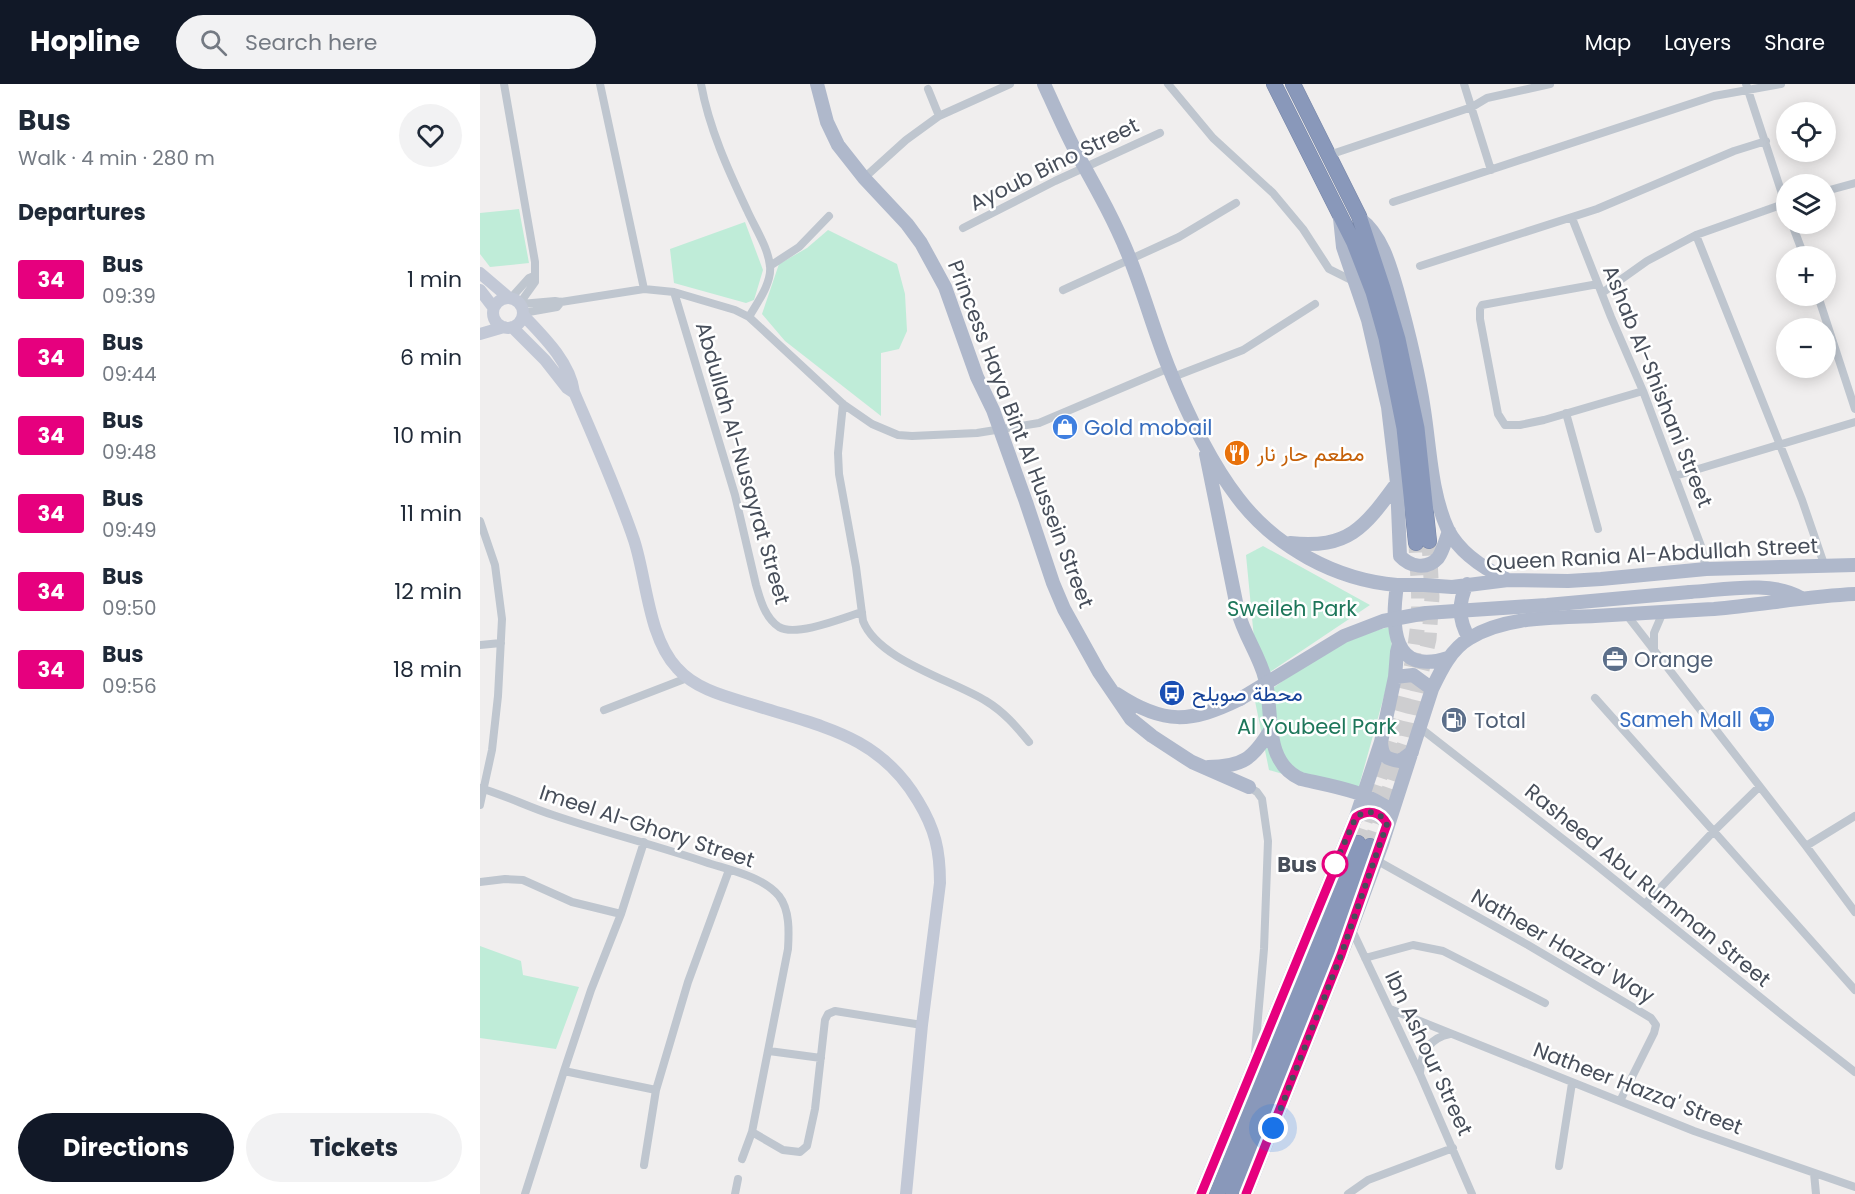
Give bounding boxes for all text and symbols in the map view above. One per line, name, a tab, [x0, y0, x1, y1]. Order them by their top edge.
search box	[176, 15, 596, 69]
text: Hopline	[30, 22, 140, 61]
icon: search	[197, 26, 230, 59]
text: Search here	[245, 27, 377, 58]
text: Map	[1585, 28, 1631, 57]
text: Layers	[1664, 28, 1731, 57]
text: Share	[1764, 28, 1825, 57]
text: Bus	[18, 101, 71, 140]
map controls	[1776, 102, 1836, 378]
button: locate	[1776, 102, 1836, 162]
button: heart	[399, 104, 462, 167]
street label: Ayoub Bino Street	[965, 110, 1143, 218]
text: Walk · 4 min · 280 m	[18, 144, 215, 172]
button: layers	[1776, 174, 1836, 234]
text: Departures	[18, 197, 146, 228]
button: +	[1776, 246, 1836, 306]
text: Bus	[102, 249, 144, 280]
street label: Princess Haya Bint Al Hussein Street	[941, 256, 1101, 612]
street label: Ashab Al-Shishani Street	[1596, 261, 1720, 511]
text: 1 min	[407, 264, 462, 295]
text: 34	[38, 265, 64, 294]
text: 09:39	[102, 282, 156, 310]
street label: Abdullah Al-Nusayrat Street	[689, 318, 797, 608]
button: −	[1776, 318, 1836, 378]
text: Bus	[102, 327, 144, 358]
text: 6 min	[400, 342, 462, 373]
text: 34	[38, 343, 64, 372]
text: 09:44	[102, 360, 157, 388]
text: Bus	[102, 405, 144, 436]
shop icon: Gold mobail	[1050, 412, 1080, 442]
place label: Gold mobail	[1084, 413, 1213, 442]
text: 10 min	[393, 420, 462, 451]
text: 34	[38, 421, 64, 450]
text: 09:48	[102, 438, 157, 466]
restaurant icon: مطعم حار نار	[1222, 438, 1252, 468]
place label: مطعم حار نار	[1256, 439, 1364, 468]
text: Bus	[102, 483, 144, 514]
text: 11 min	[400, 498, 462, 529]
text: 34	[38, 499, 64, 528]
text: 09:49	[102, 516, 157, 544]
street label: Queen Rania Al-Abdullah Street	[1485, 531, 1819, 577]
text: Bus	[102, 561, 144, 592]
text: 12 min	[394, 576, 462, 607]
text: 34	[38, 577, 64, 606]
text: 09:50	[102, 594, 157, 622]
park label: Sweileh Park	[1227, 594, 1357, 623]
text: Bus	[102, 639, 144, 670]
office icon: Orange	[1600, 644, 1630, 674]
place label: Orange	[1634, 645, 1713, 674]
text: 18 min	[393, 654, 462, 685]
text: 34	[38, 655, 64, 684]
text: 09:56	[102, 672, 157, 700]
bus stop icon: محطة صويلح	[1157, 678, 1187, 708]
place label: محطة صويلح	[1192, 679, 1303, 708]
supermarket icon: Sameh Mall	[1747, 704, 1777, 734]
fuel station icon: Total	[1439, 705, 1469, 735]
place label: Sameh Mall	[1619, 705, 1742, 734]
place label: Total	[1474, 706, 1526, 735]
park label: Al Youbeel Park	[1237, 712, 1397, 741]
street label: Rasheed Abu Rumman Street	[1519, 777, 1777, 993]
street label: Imeel Al-Ghory Street	[536, 778, 758, 874]
place label: Bus	[1277, 850, 1317, 879]
marker: Bus	[1322, 851, 1348, 877]
street label: Natheer Hazza' Way	[1466, 882, 1660, 1010]
street label: Ibn Ashour Street	[1378, 966, 1480, 1140]
street label: Natheer Hazza' Street	[1529, 1035, 1747, 1141]
button: Directions	[18, 1113, 234, 1182]
button: Tickets	[246, 1113, 462, 1182]
your location	[1258, 1113, 1288, 1143]

